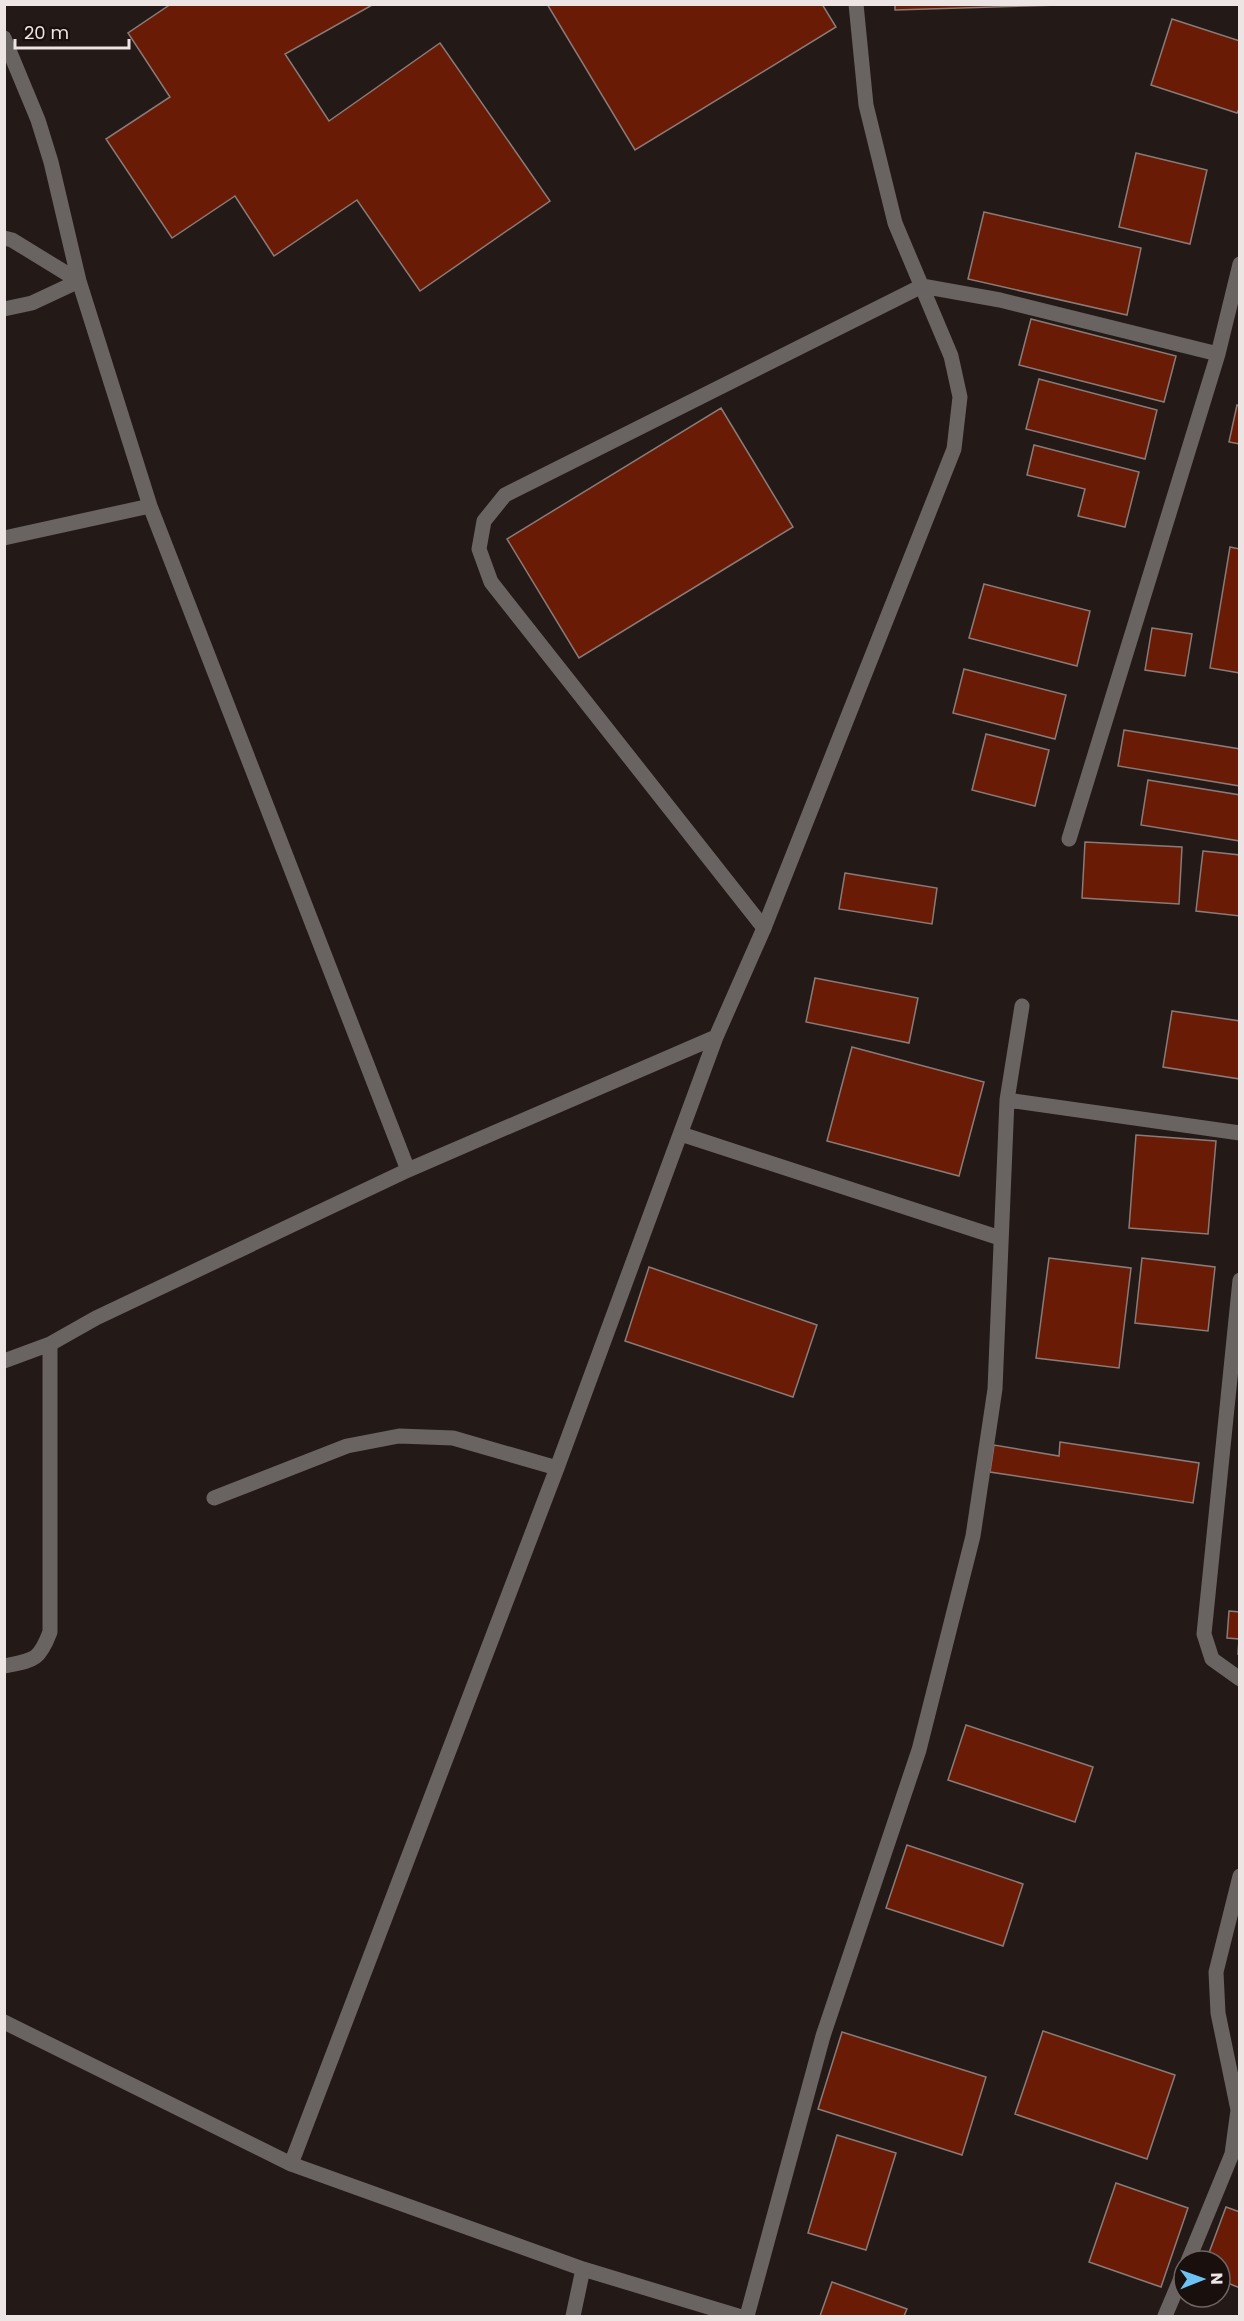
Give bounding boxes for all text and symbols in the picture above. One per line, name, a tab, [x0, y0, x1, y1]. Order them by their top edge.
scale bar	[15, 12, 129, 50]
text: 20 m	[24, 20, 69, 45]
north arrow	[1172, 2249, 1232, 2309]
text: N	[1205, 2273, 1228, 2285]

